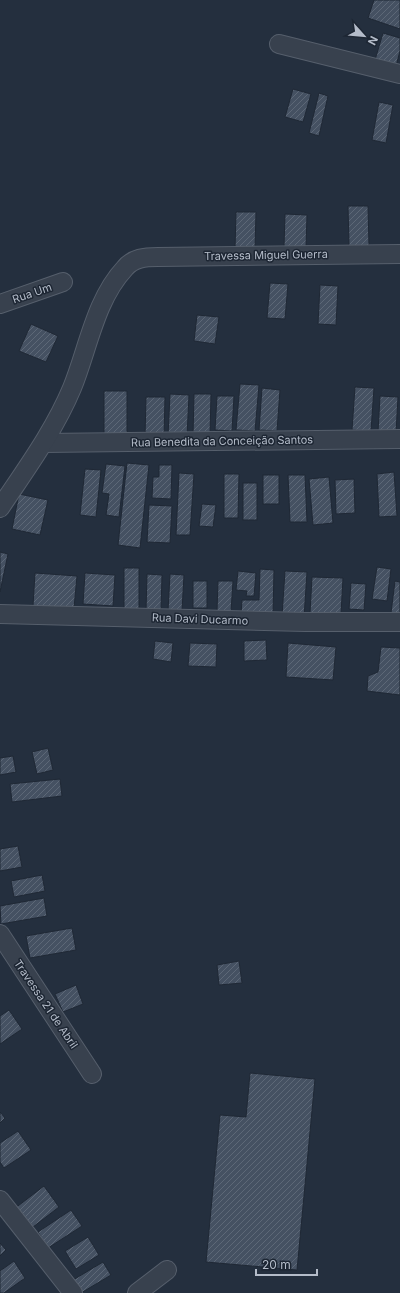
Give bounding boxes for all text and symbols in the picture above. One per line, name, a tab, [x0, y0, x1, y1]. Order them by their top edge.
north arrow	[344, 16, 384, 56]
text: N	[365, 34, 381, 47]
street label: Travessa Miguel Guerra	[204, 247, 328, 263]
street label: Rua Um	[10, 280, 54, 306]
street label: Rua Benedita da Conceição Santos	[131, 432, 313, 450]
street label: Rua Davi Ducarmo	[152, 610, 249, 628]
street label: Travessa 21 de Abril	[11, 957, 81, 1051]
scale bar	[256, 1251, 317, 1277]
text: 20 m	[262, 1257, 291, 1272]

